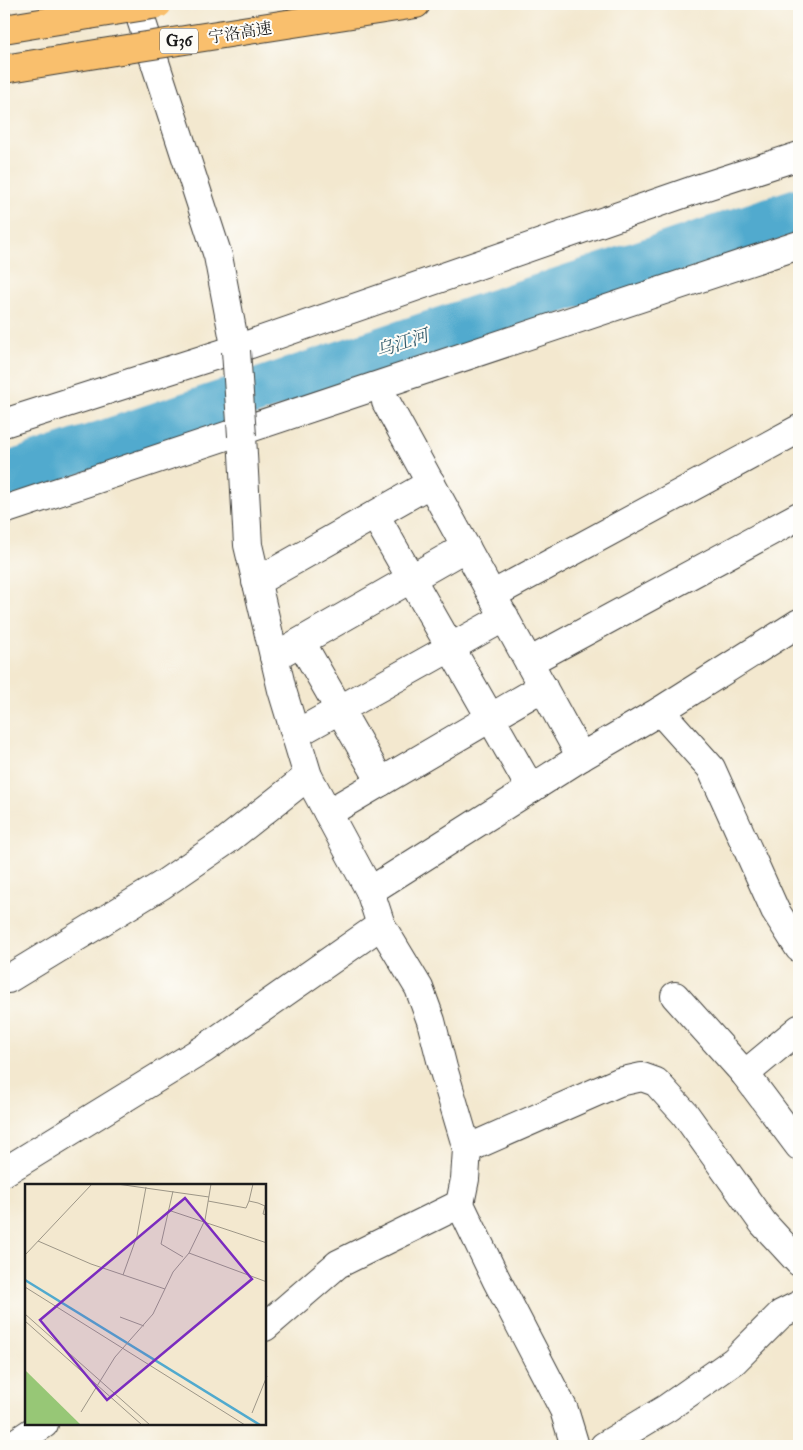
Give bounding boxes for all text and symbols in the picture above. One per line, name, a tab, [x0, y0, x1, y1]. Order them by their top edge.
street label: 宁洛高速	[207, 18, 273, 48]
road number: G36	[160, 28, 198, 54]
water label: 乌江河	[373, 323, 434, 363]
inset map	[25, 1184, 266, 1425]

